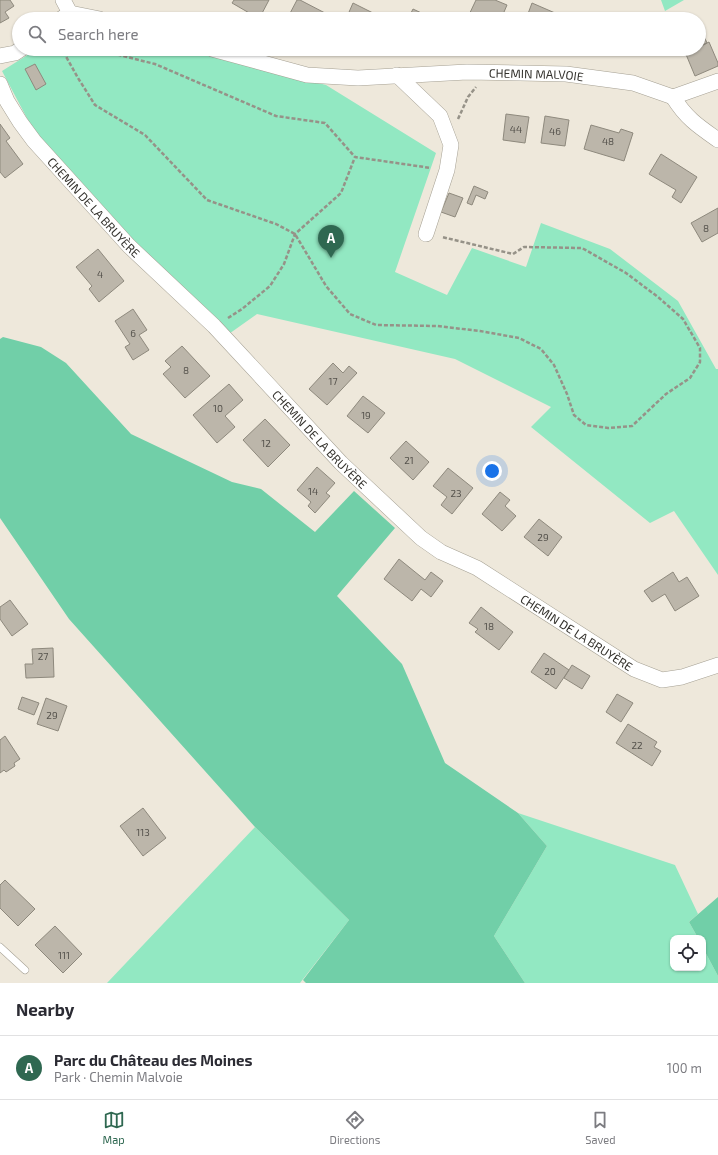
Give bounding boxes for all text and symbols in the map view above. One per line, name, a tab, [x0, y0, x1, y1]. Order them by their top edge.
search box	[12, 12, 706, 56]
icon: search	[26, 23, 48, 45]
text: Search here	[58, 25, 139, 43]
street label: CHEMIN MALVOIE	[489, 65, 585, 83]
house number: 44	[510, 123, 522, 135]
house number: 46	[549, 125, 561, 137]
house number: 48	[602, 135, 614, 147]
street label: CHEMIN DE LA BRUYÈRE	[45, 154, 143, 260]
house number: 8	[703, 222, 709, 234]
pin: A	[318, 225, 344, 258]
house number: 4	[97, 268, 103, 280]
house number: 6	[130, 327, 136, 339]
house number: 8	[183, 364, 189, 376]
house number: 17	[328, 375, 338, 387]
street label: CHEMIN DE LA BRUYÈRE	[270, 387, 370, 491]
house number: 10	[213, 402, 223, 414]
house number: 19	[361, 409, 371, 421]
house number: 12	[261, 437, 271, 449]
house number: 21	[404, 454, 414, 466]
your location	[482, 461, 502, 481]
house number: 14	[308, 485, 318, 497]
house number: 23	[450, 487, 462, 499]
house number: 29	[537, 531, 549, 543]
street label: CHEMIN DE LA BRUYÈRE	[518, 591, 636, 674]
house number: 18	[484, 620, 494, 632]
house number: 27	[38, 650, 48, 662]
house number: 20	[544, 665, 556, 677]
house number: 29	[46, 709, 58, 721]
house number: 22	[631, 739, 643, 751]
house number: 113	[136, 826, 150, 838]
map controls	[670, 935, 706, 971]
button: locate	[670, 935, 706, 971]
house number: 111	[58, 949, 70, 961]
text: Nearby	[16, 999, 74, 1019]
text: Parc du Château des Moines	[54, 1051, 252, 1069]
text: A	[25, 1060, 33, 1076]
text: 100 m	[667, 1060, 702, 1076]
text: Park · Chemin Malvoie	[54, 1069, 183, 1085]
tab: Map	[103, 1109, 125, 1146]
tab: Directions	[330, 1109, 380, 1146]
tab: Saved	[585, 1109, 616, 1146]

